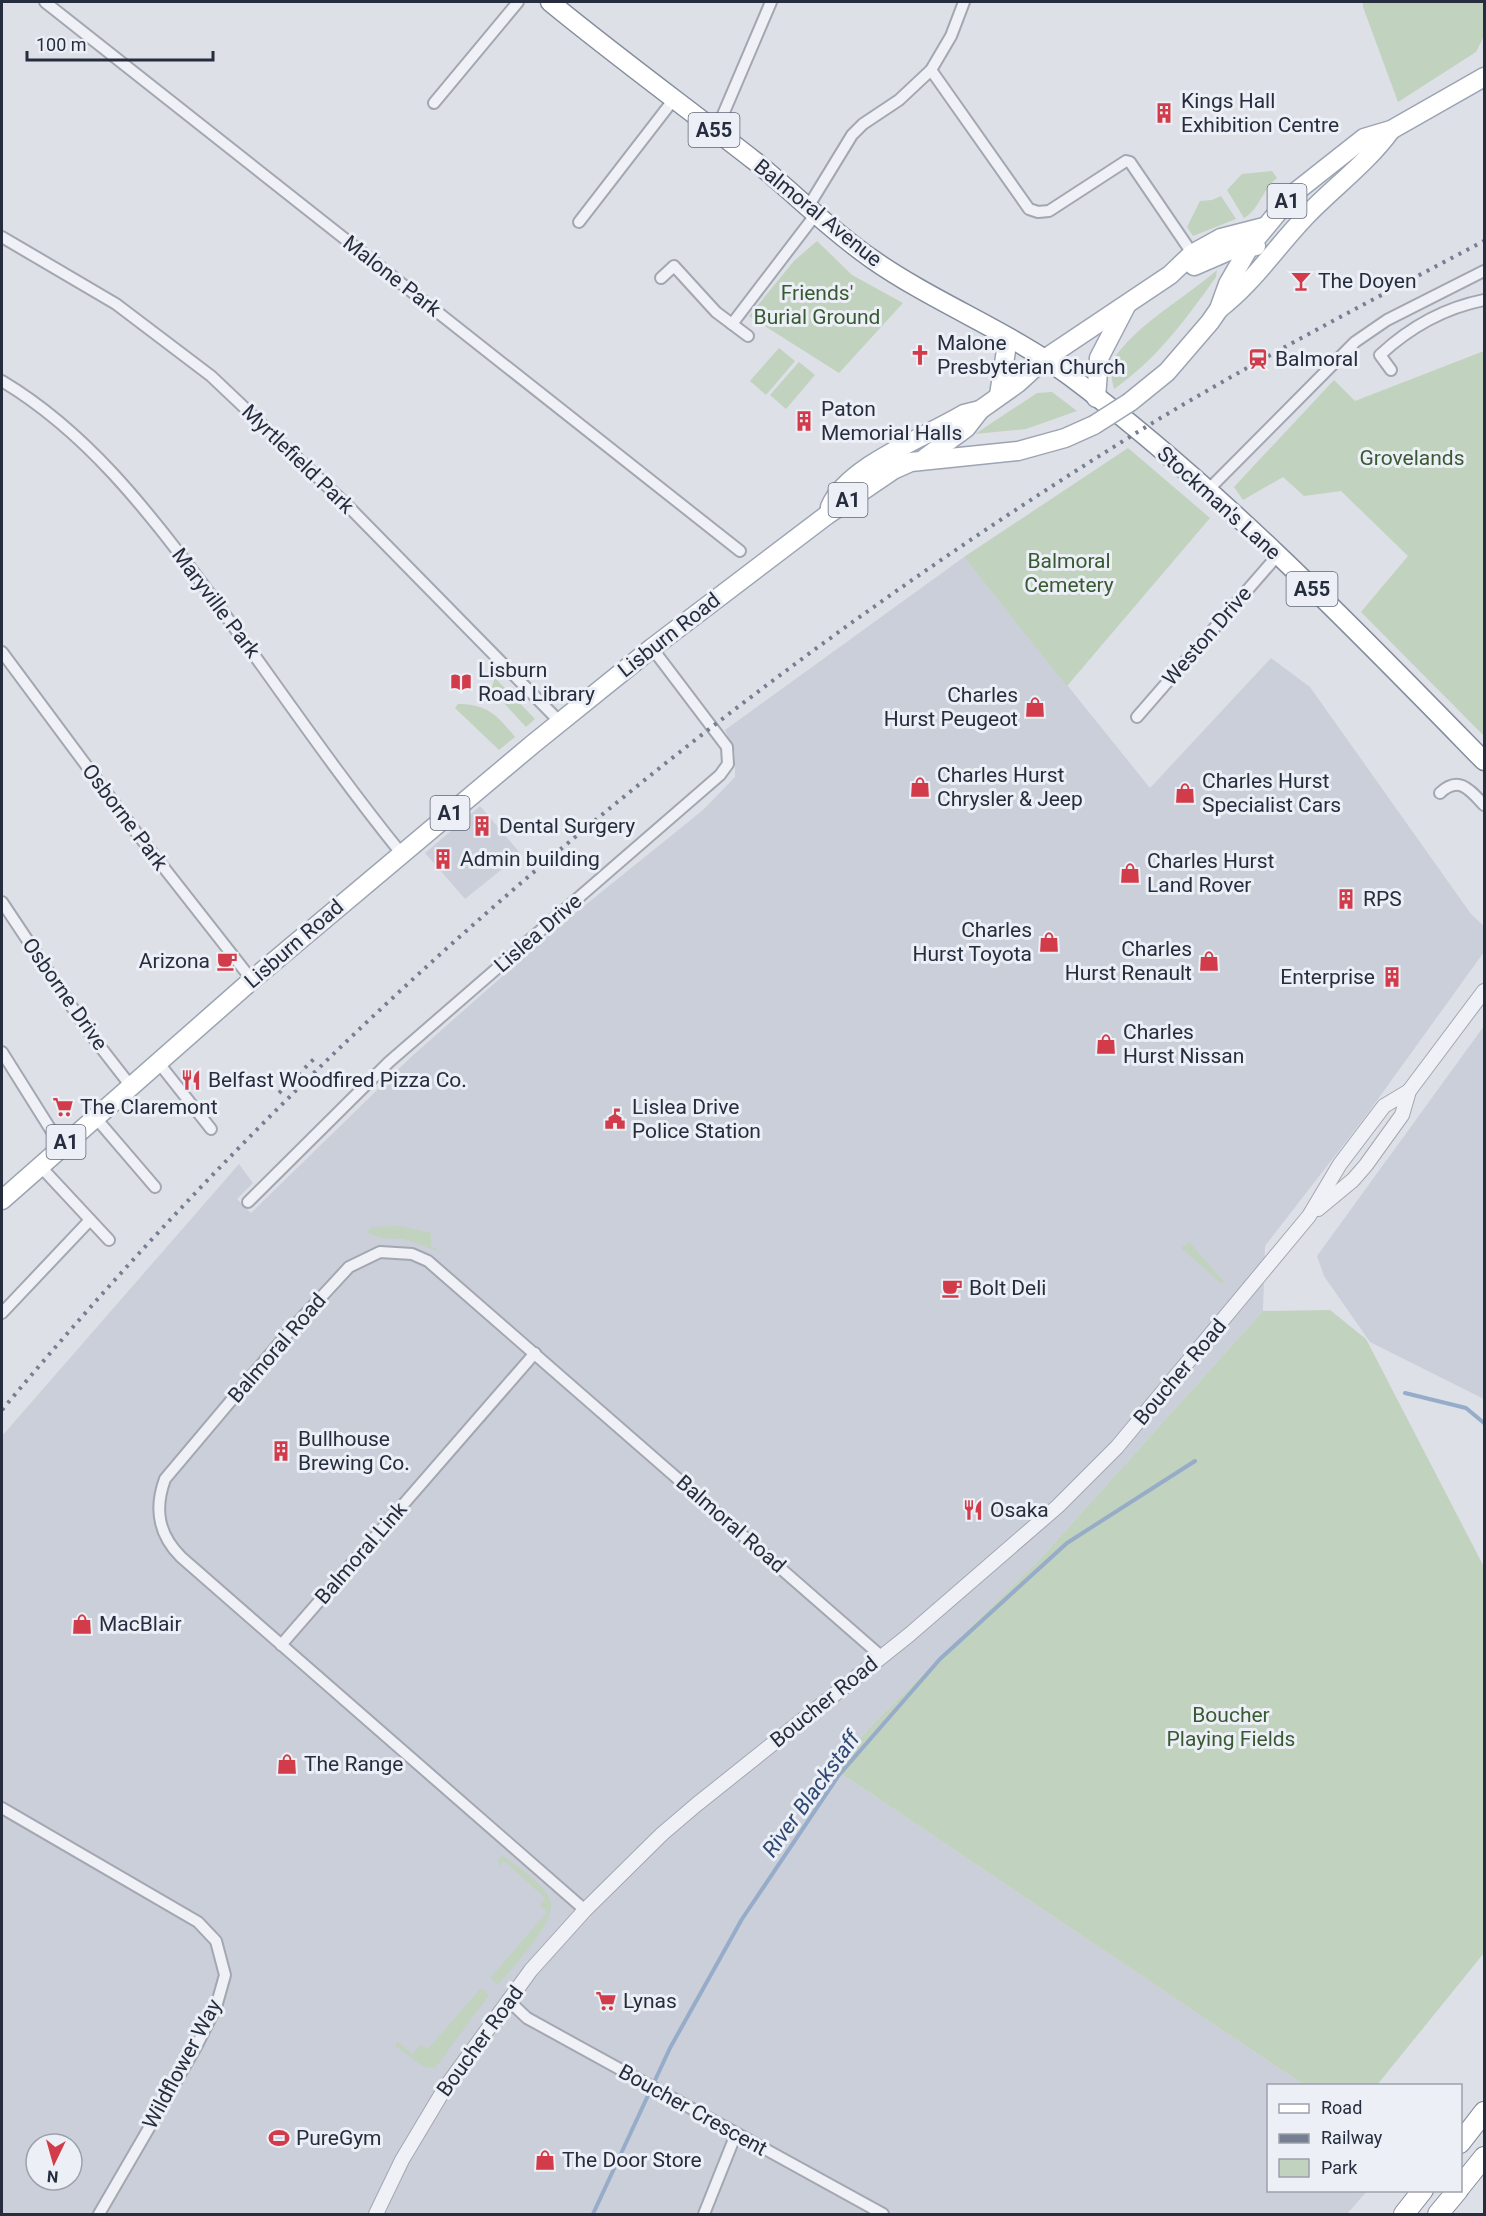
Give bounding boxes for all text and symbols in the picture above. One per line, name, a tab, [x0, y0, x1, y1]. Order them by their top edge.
scale bar	[27, 24, 213, 62]
text: 100 m	[36, 34, 87, 55]
place label: Kings Hall Exhibition Centre	[1181, 89, 1339, 137]
building icon: Kings Hall Exhibition Centre	[1152, 101, 1176, 125]
road number: A55	[688, 113, 740, 147]
street label: Balmoral Avenue	[749, 154, 887, 272]
road number: A1	[1268, 184, 1306, 218]
street label: Malone Park	[338, 230, 446, 322]
bar icon: The Doyen	[1289, 269, 1313, 293]
place label: The Doyen	[1318, 269, 1417, 293]
park label: Friends' Burial Ground	[754, 281, 880, 329]
place label: Malone Presbyterian Church	[937, 331, 1126, 379]
church icon: Malone Presbyterian Church	[908, 343, 932, 367]
station icon: Balmoral	[1246, 347, 1270, 371]
place label: Balmoral	[1275, 347, 1358, 371]
place label: Paton Memorial Halls	[821, 397, 962, 445]
street label: Myrtlefield Park	[237, 400, 359, 519]
building icon: Paton Memorial Halls	[792, 409, 816, 433]
street label: Stockman's Lane	[1152, 441, 1286, 565]
park label: Grovelands	[1359, 446, 1465, 470]
road number: A1	[828, 483, 868, 517]
street label: Maryville Park	[167, 543, 265, 663]
park label: Balmoral Cemetery	[1024, 549, 1114, 597]
road number: A55	[1286, 572, 1338, 606]
street label: Weston Drive	[1158, 582, 1256, 690]
street label: Lisburn Road	[613, 588, 725, 682]
place label: Lisburn Road Library	[478, 658, 595, 706]
library icon: Lisburn Road Library	[449, 670, 473, 694]
place label: Charles Hurst Peugeot	[884, 683, 1018, 731]
shop icon: Charles Hurst Peugeot	[1023, 695, 1047, 719]
street label: Osborne Park	[77, 759, 173, 875]
place label: Charles Hurst Chrysler & Jeep	[937, 763, 1083, 811]
place label: Charles Hurst Specialist Cars	[1202, 769, 1341, 817]
shop icon: Charles Hurst Chrysler & Jeep	[908, 775, 932, 799]
shop icon: Charles Hurst Specialist Cars	[1173, 781, 1197, 805]
road number: A1	[430, 796, 470, 830]
building icon: Dental Surgery	[470, 814, 494, 838]
place label: Dental Surgery	[499, 814, 635, 838]
building icon: Admin building	[431, 847, 455, 871]
place label: Admin building	[460, 847, 600, 871]
place label: Charles Hurst Land Rover	[1147, 849, 1275, 897]
shop icon: Charles Hurst Land Rover	[1118, 861, 1142, 885]
building icon: RPS	[1334, 887, 1358, 911]
place label: RPS	[1363, 887, 1402, 911]
street label: Lislea Drive	[490, 889, 586, 977]
street label: Lisburn Road	[240, 895, 348, 993]
place label: Charles Hurst Toyota	[912, 918, 1032, 966]
shop icon: Charles Hurst Toyota	[1037, 930, 1061, 954]
street label: Osborne Drive	[18, 933, 112, 1055]
place label: Charles Hurst Renault	[1065, 937, 1192, 985]
place label: Arizona	[139, 949, 210, 973]
cafe icon: Arizona	[215, 949, 239, 973]
shop icon: Charles Hurst Renault	[1197, 949, 1221, 973]
place label: Enterprise	[1280, 965, 1375, 989]
building icon: Enterprise	[1380, 965, 1404, 989]
place label: Charles Hurst Nissan	[1123, 1020, 1244, 1068]
shop icon: Charles Hurst Nissan	[1094, 1032, 1118, 1056]
restaurant icon: Belfast Woodfired Pizza Co.	[179, 1068, 203, 1092]
place label: Belfast Woodfired Pizza Co.	[208, 1068, 467, 1092]
supermarket icon: The Claremont	[51, 1095, 75, 1119]
place label: The Claremont	[80, 1095, 218, 1119]
place label: Lislea Drive Police Station	[632, 1095, 761, 1143]
public building icon: Lislea Drive Police Station	[603, 1107, 627, 1131]
road number: A1	[46, 1125, 86, 1159]
cafe icon: Bolt Deli	[940, 1276, 964, 1300]
place label: Bolt Deli	[969, 1276, 1046, 1300]
street label: Balmoral Road	[223, 1289, 331, 1407]
street label: Boucher Road	[1129, 1314, 1231, 1430]
place label: Bullhouse Brewing Co.	[298, 1427, 410, 1475]
building icon: Bullhouse Brewing Co.	[269, 1439, 293, 1463]
street label: Balmoral Road	[672, 1470, 790, 1578]
street label: Balmoral Link	[310, 1497, 412, 1609]
restaurant icon: Osaka	[961, 1498, 985, 1522]
place label: Osaka	[990, 1498, 1049, 1522]
shop icon: MacBlair	[70, 1612, 94, 1636]
place label: MacBlair	[99, 1612, 182, 1636]
street label: Boucher Road	[766, 1652, 882, 1752]
park label: Boucher Playing Fields	[1167, 1703, 1295, 1751]
water label: River Blackstaff	[757, 1724, 866, 1862]
shop icon: The Range	[275, 1752, 299, 1776]
place label: The Range	[304, 1752, 403, 1776]
street label: Boucher Road	[432, 1981, 528, 2101]
supermarket icon: Lynas	[594, 1989, 618, 2013]
place label: Lynas	[623, 1989, 677, 2013]
street label: Wildflower Way	[138, 1995, 226, 2133]
street label: Boucher Crescent	[615, 2059, 771, 2161]
legend	[1267, 2084, 1462, 2192]
text: Road	[1321, 2097, 1362, 2118]
sports icon: PureGym	[267, 2126, 291, 2150]
place label: PureGym	[296, 2126, 382, 2150]
text: Railway	[1321, 2127, 1383, 2148]
north arrow	[24, 2132, 84, 2192]
shop icon: The Door Store	[533, 2148, 557, 2172]
place label: The Door Store	[562, 2148, 702, 2172]
text: Park	[1321, 2157, 1358, 2178]
text: N	[46, 2166, 59, 2186]

